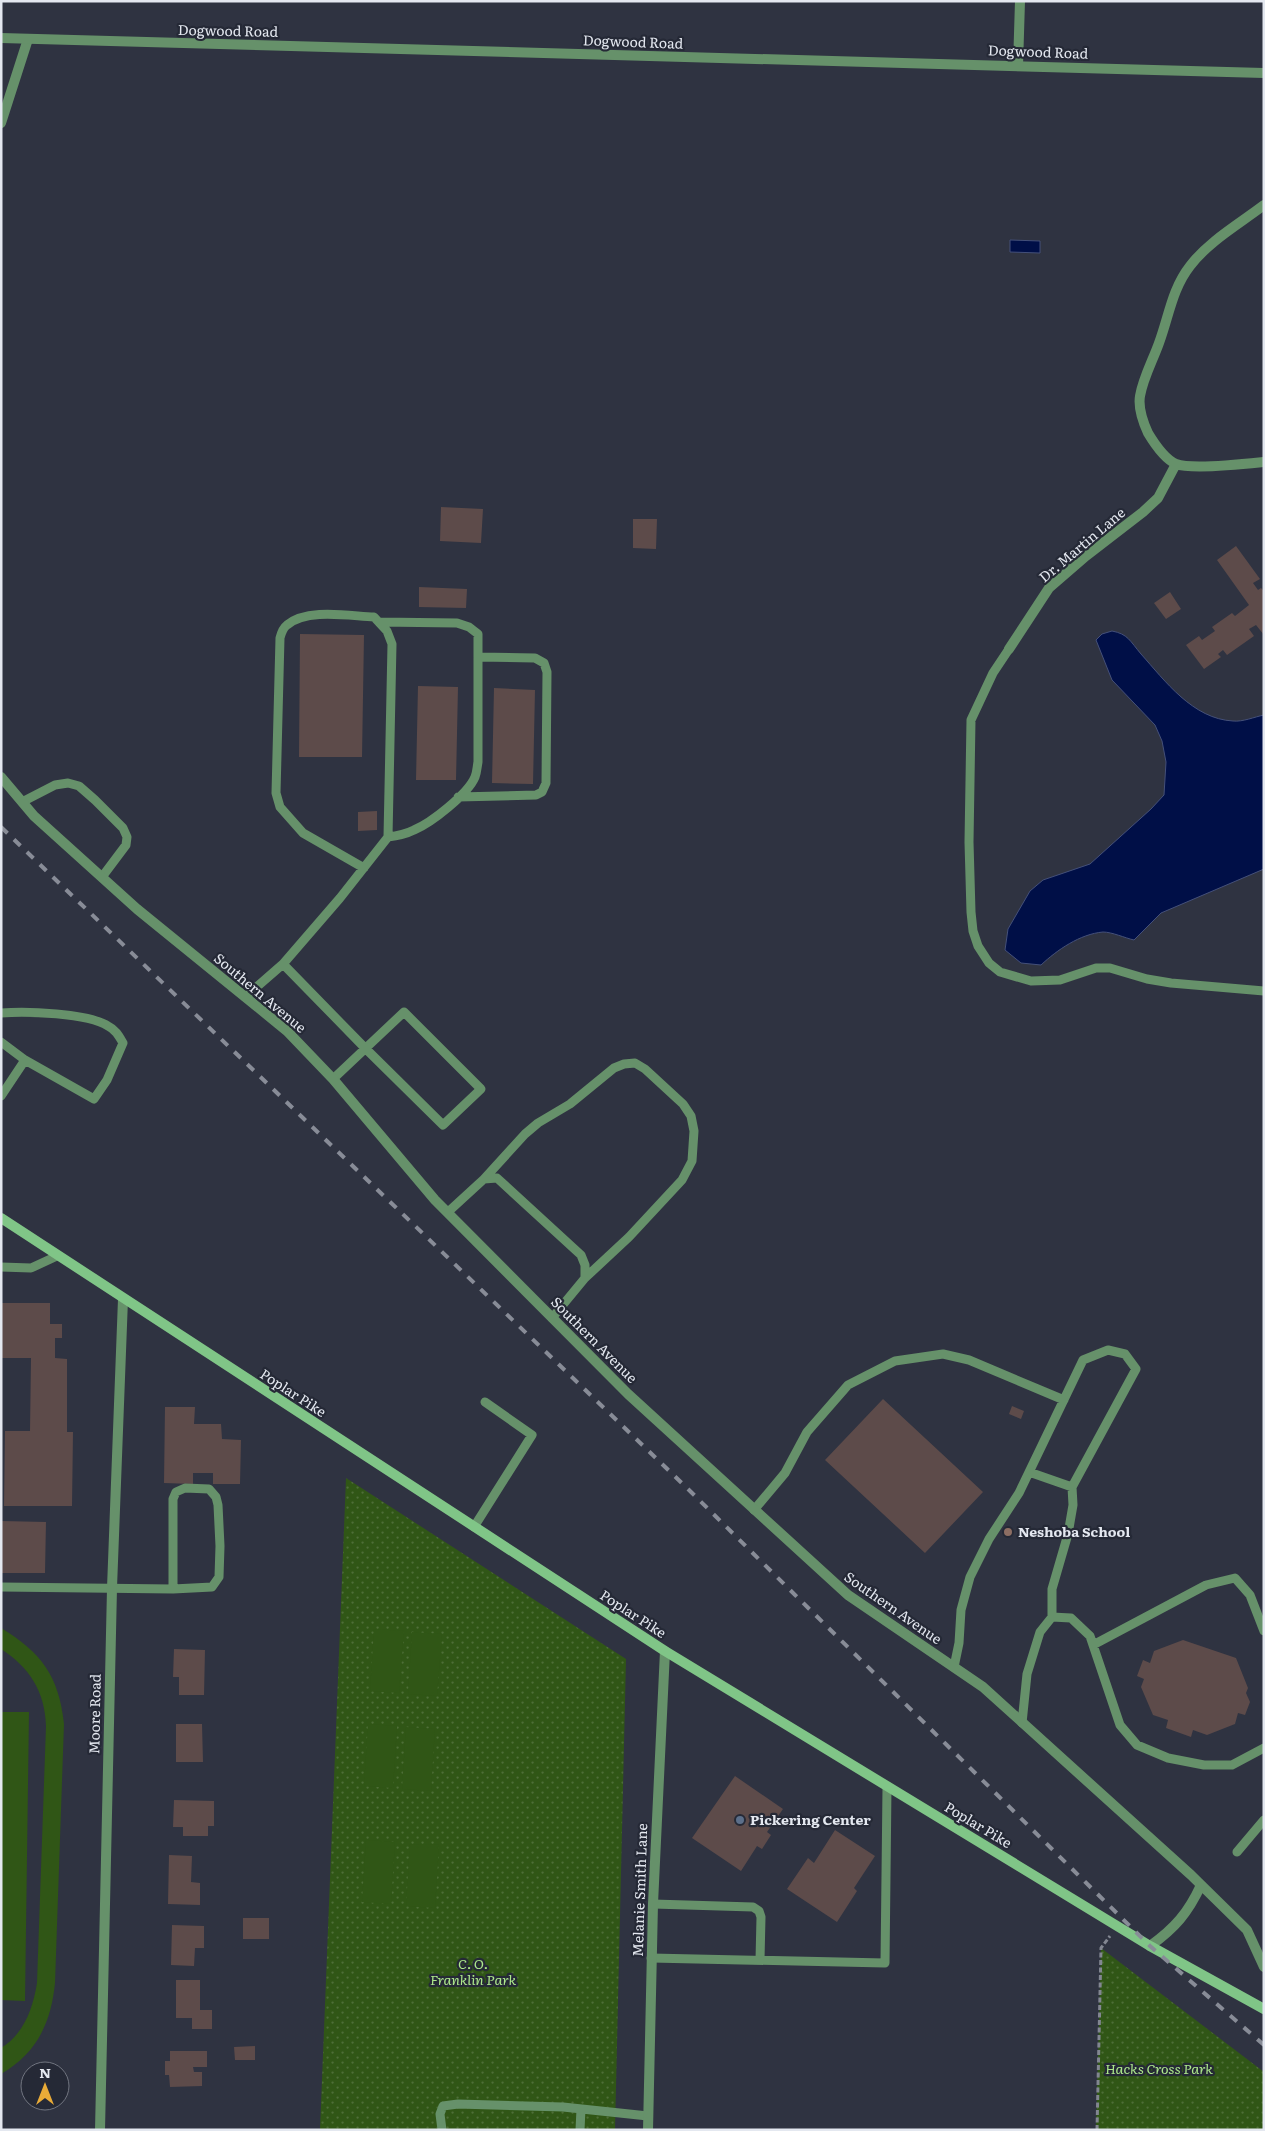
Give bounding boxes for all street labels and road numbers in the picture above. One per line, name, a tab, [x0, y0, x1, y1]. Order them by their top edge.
street label: Dogwood Road	[178, 19, 279, 41]
street label: Dogwood Road	[583, 29, 684, 53]
street label: Dogwood Road	[988, 39, 1089, 63]
street label: Dr. Martin Lane	[1034, 502, 1129, 586]
street label: Southern Avenue	[210, 948, 311, 1037]
street label: Southern Avenue	[547, 1292, 642, 1387]
street label: Poplar Pike	[257, 1363, 331, 1421]
street label: Southern Avenue	[841, 1566, 946, 1648]
street label: Poplar Pike	[597, 1584, 671, 1642]
street label: Moore Road	[83, 1673, 105, 1754]
street label: Poplar Pike	[941, 1796, 1016, 1852]
street label: Melanie Smith Lane	[627, 1823, 651, 1957]

